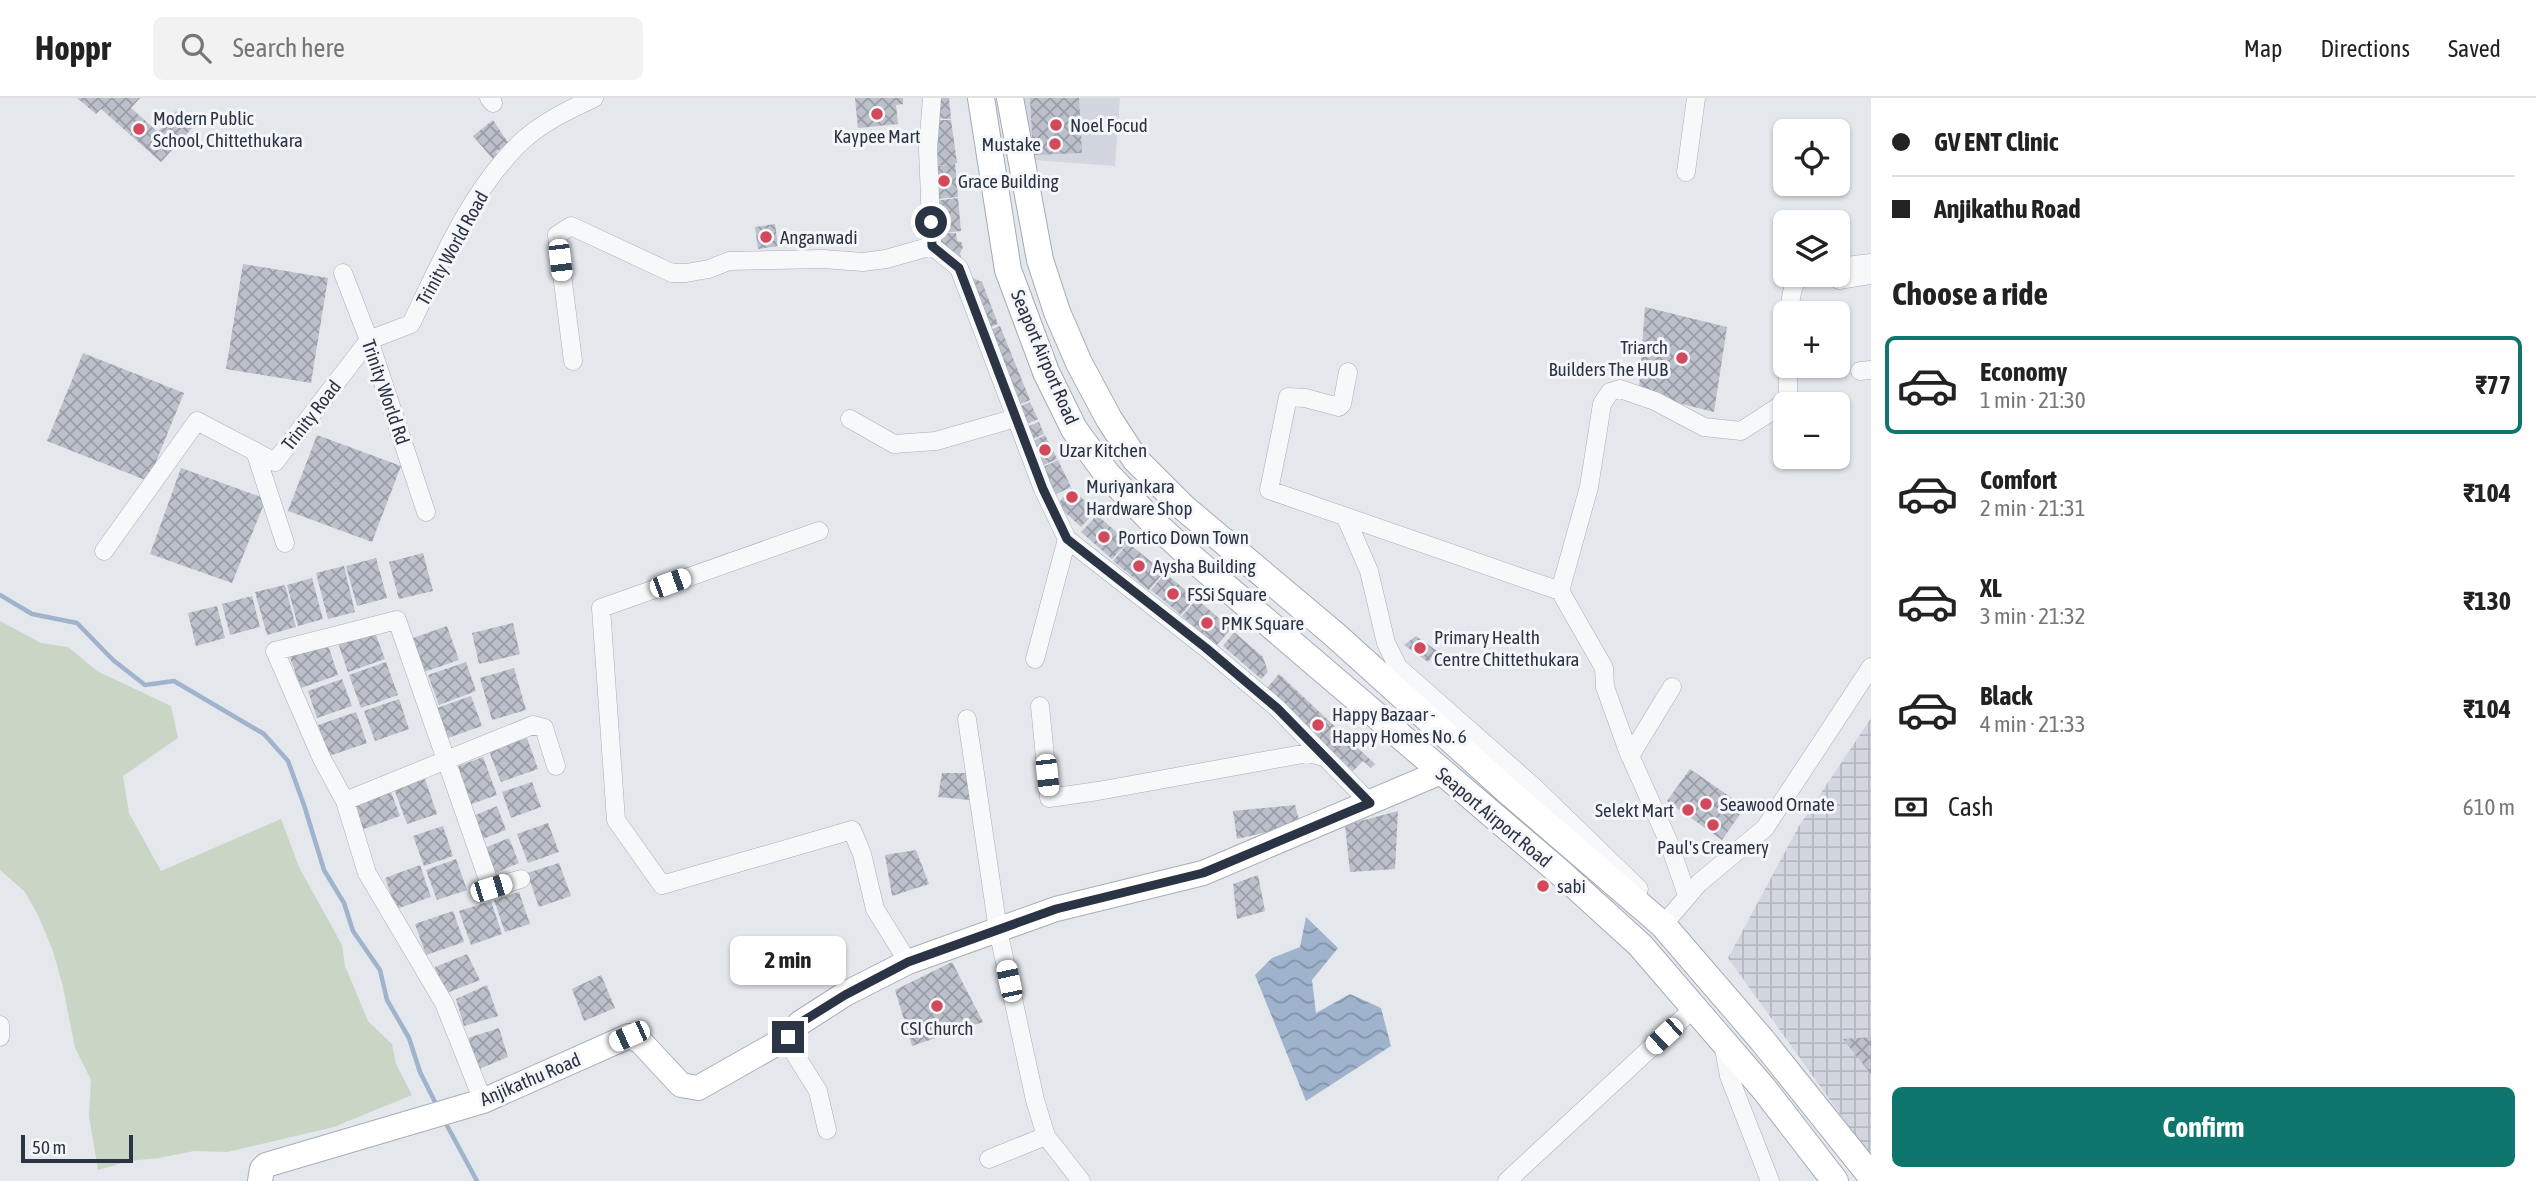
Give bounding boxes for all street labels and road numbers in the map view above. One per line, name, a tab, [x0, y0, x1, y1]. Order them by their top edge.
street label: Trinity World Road	[412, 187, 492, 309]
street label: Seaport Airport Road	[1007, 286, 1083, 428]
street label: Trinity World Rd	[358, 337, 414, 447]
street label: Trinity Road	[277, 376, 345, 454]
street label: Seaport Airport Road	[1432, 762, 1556, 872]
street label: Anjikathu Road	[476, 1048, 584, 1110]

